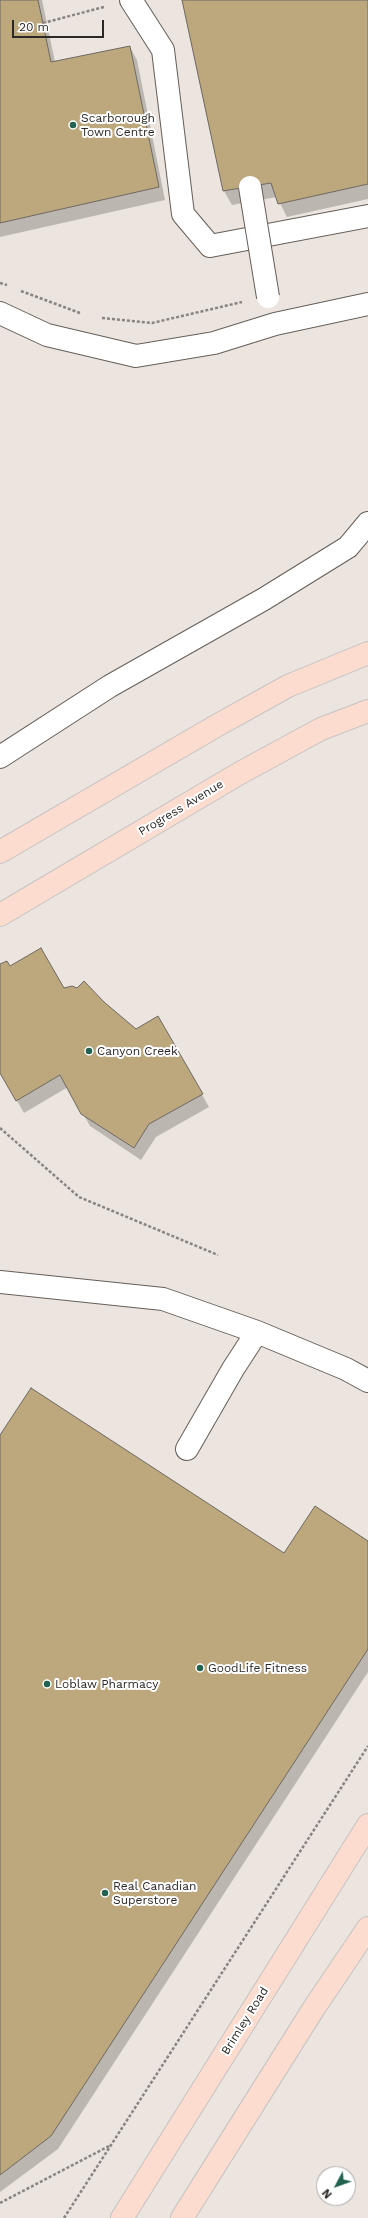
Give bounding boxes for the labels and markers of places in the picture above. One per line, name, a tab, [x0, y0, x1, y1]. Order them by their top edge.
place label: Scarborough Town Centre	[81, 111, 155, 139]
marker: Scarborough Town Centre	[68, 120, 78, 130]
place label: Canyon Creek	[97, 1044, 178, 1058]
marker: Canyon Creek	[84, 1046, 94, 1056]
place label: GoodLife Fitness	[208, 1661, 307, 1675]
marker: GoodLife Fitness	[195, 1663, 205, 1673]
place label: Loblaw Pharmacy	[55, 1677, 159, 1691]
marker: Loblaw Pharmacy	[42, 1679, 52, 1689]
place label: Real Canadian Superstore	[113, 1879, 196, 1907]
marker: Real Canadian Superstore	[100, 1888, 110, 1898]

